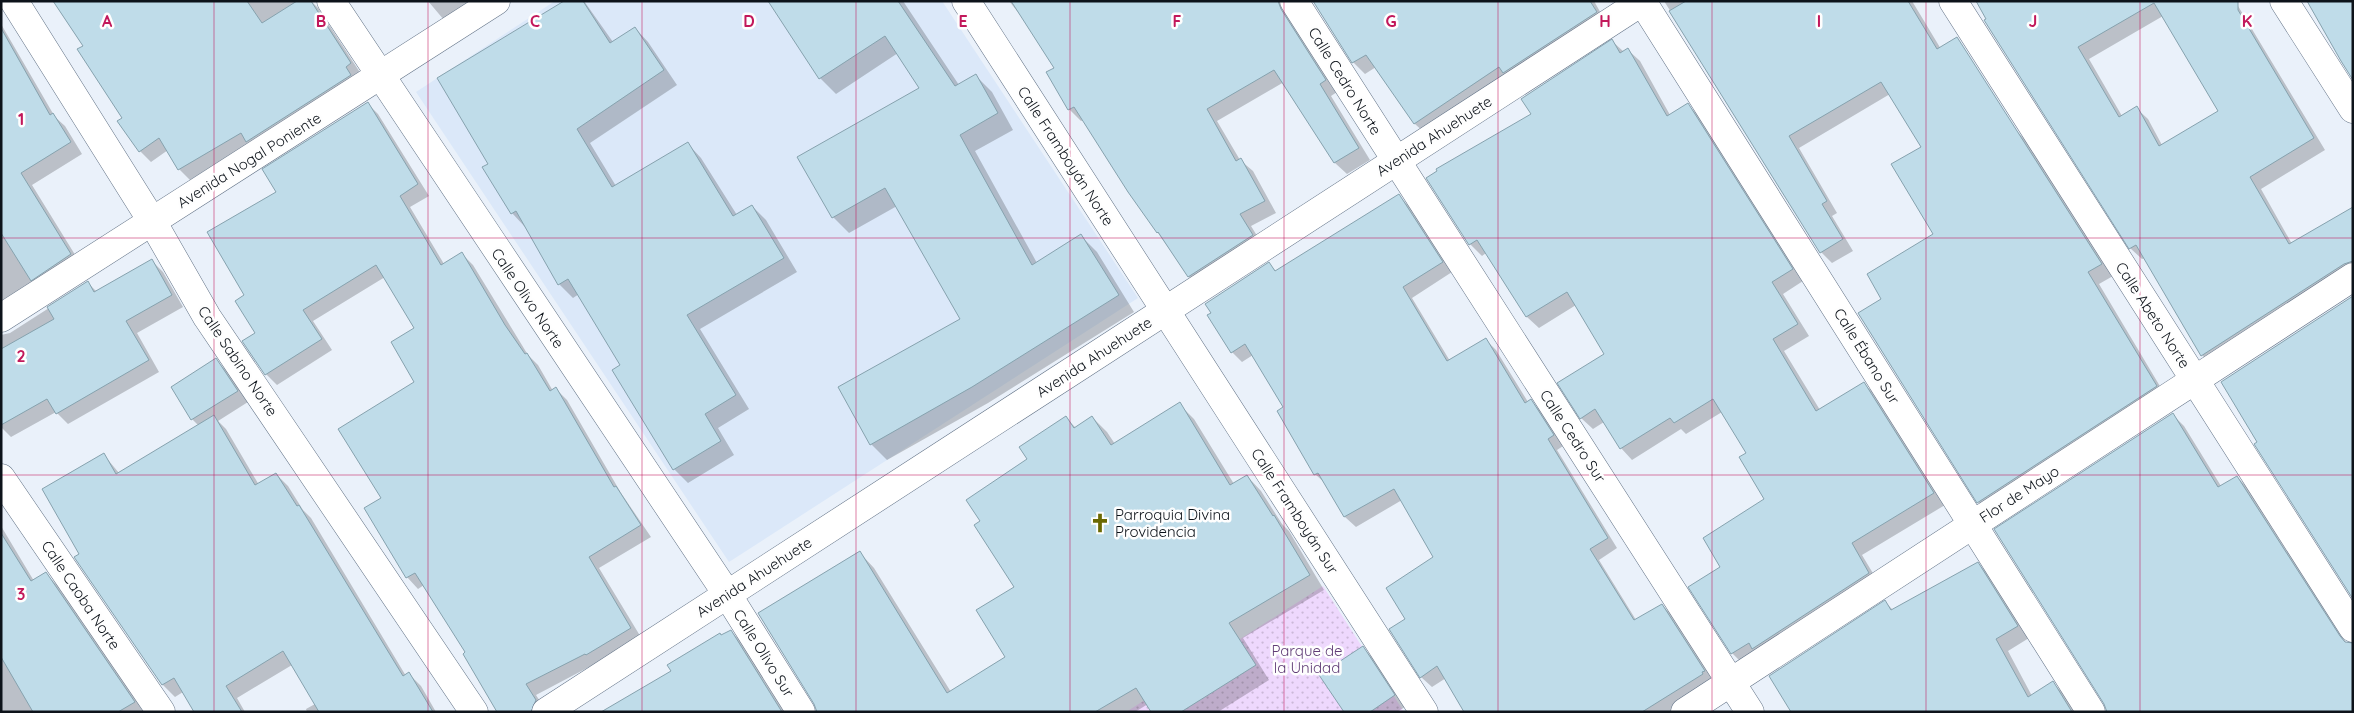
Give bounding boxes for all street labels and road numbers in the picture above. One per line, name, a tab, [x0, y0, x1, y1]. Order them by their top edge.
street label: Calle Cedro Norte	[1304, 24, 1386, 138]
street label: Calle Framboyán Norte	[1014, 83, 1118, 229]
street label: Avenida Ahuehuete	[1373, 92, 1495, 180]
street label: Avenida Nogal Poniente	[174, 108, 324, 212]
street label: Calle Olivo Norte	[488, 244, 568, 352]
street label: Calle Abeto Norte	[2112, 258, 2194, 372]
street label: Calle Sabino Norte	[194, 302, 282, 420]
street label: Calle Ébano Sur	[1830, 305, 1904, 408]
street label: Avenida Ahuehuete	[1033, 313, 1155, 401]
street label: Calle Cedro Sur	[1536, 386, 1610, 486]
street label: Calle Framboyán Sur	[1247, 445, 1343, 578]
street label: Flor de Mayo	[1976, 461, 2062, 527]
street label: Avenida Ahuehuete	[693, 533, 815, 621]
street label: Calle Caoba Norte	[37, 537, 125, 653]
street label: Calle Olivo Sur	[729, 606, 799, 701]

